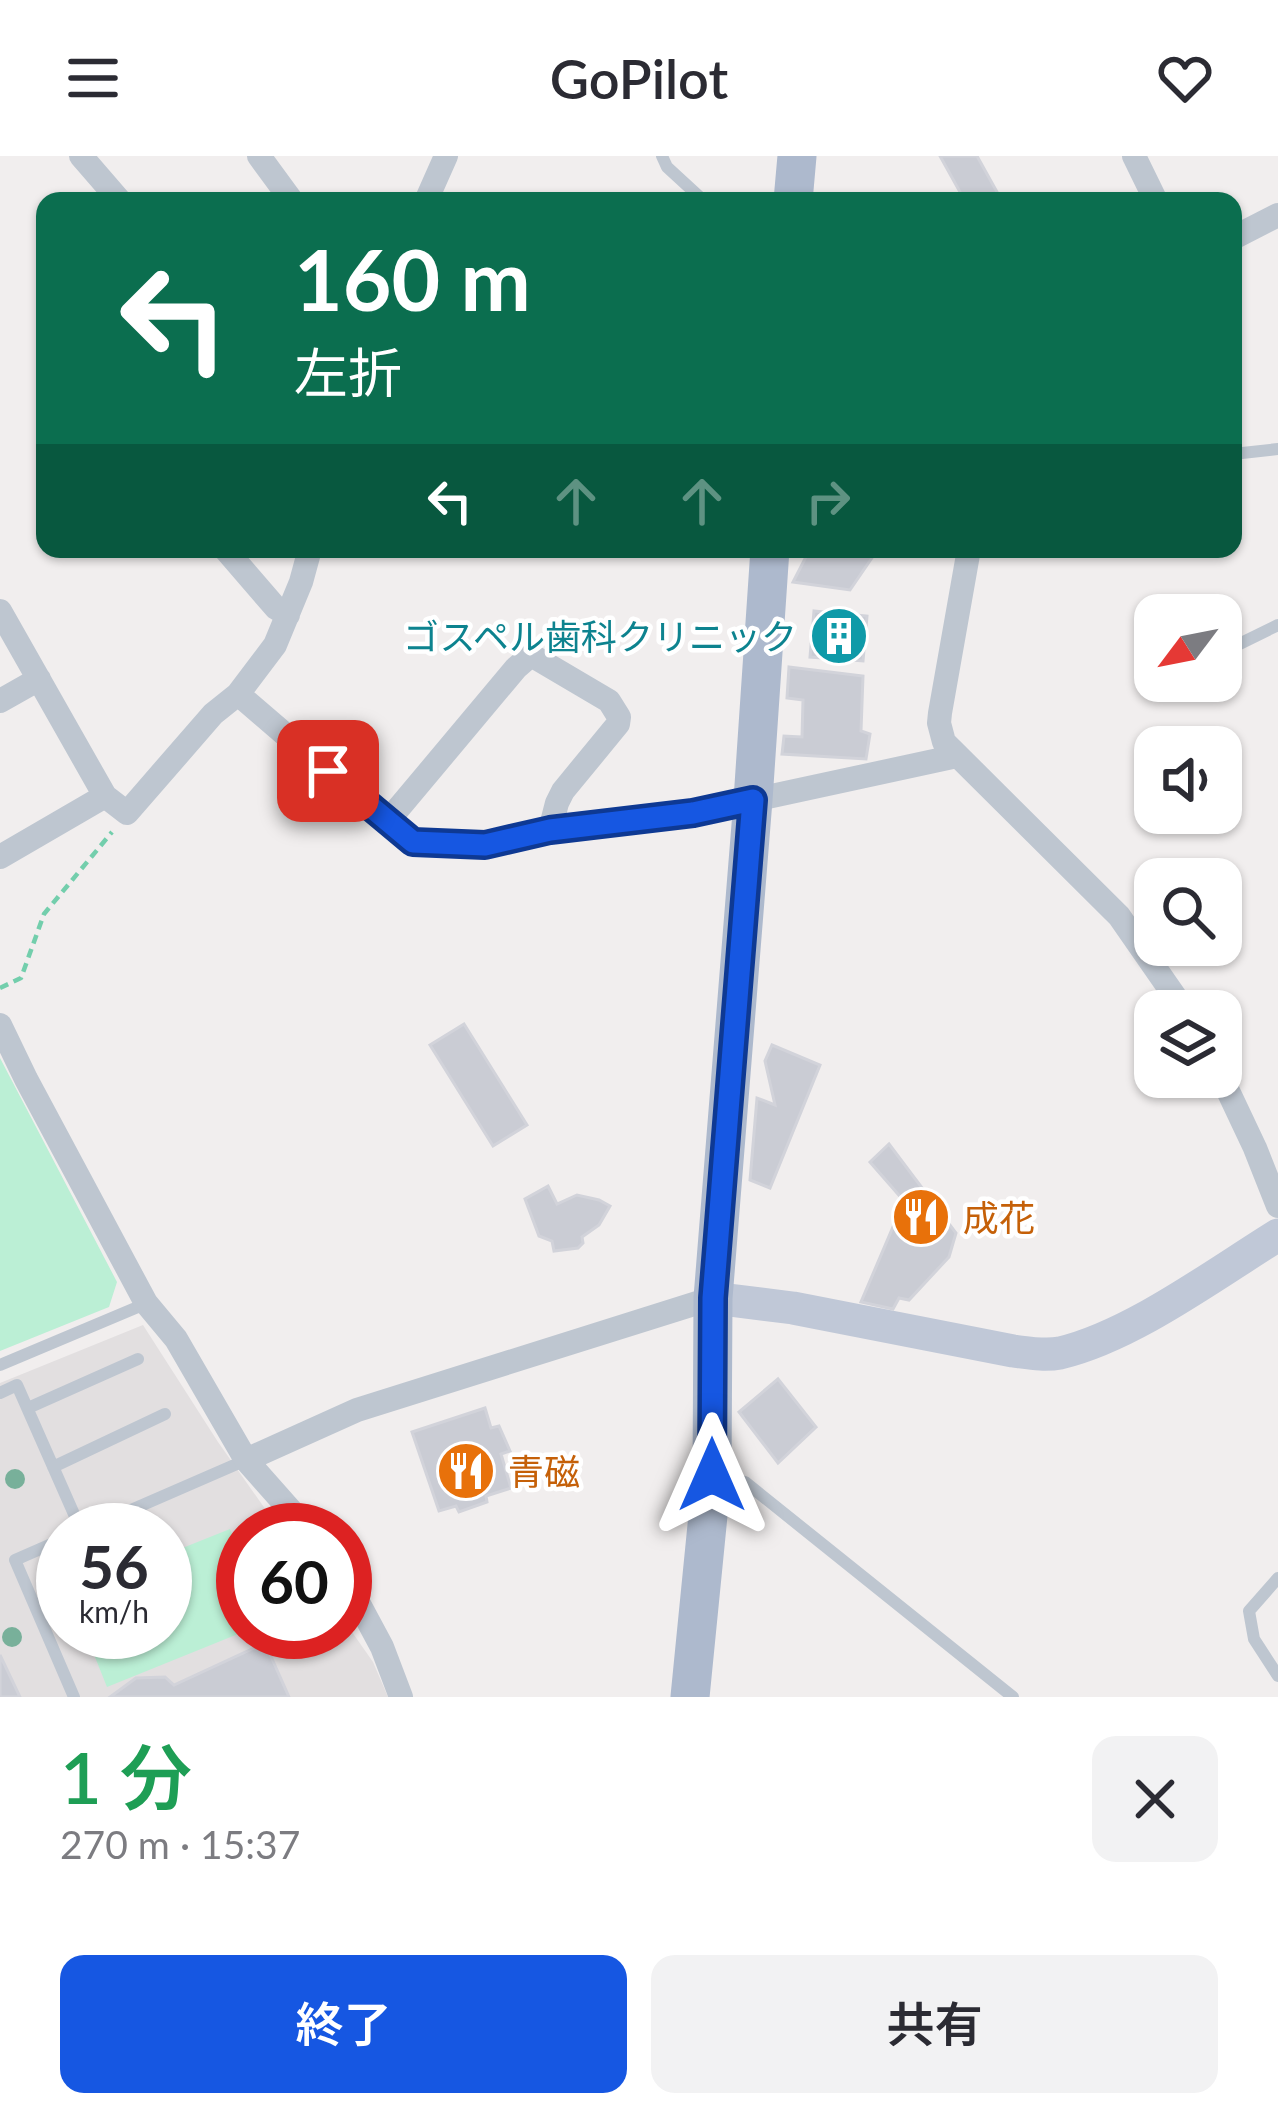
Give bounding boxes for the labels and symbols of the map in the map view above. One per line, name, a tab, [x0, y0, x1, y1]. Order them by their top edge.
north arrow	[1134, 594, 1242, 702]
building icon: ゴスペル歯科クリニック	[808, 605, 870, 667]
place label: ゴスペル歯科クリニック	[403, 614, 797, 658]
pin	[277, 720, 379, 822]
restaurant icon: 成花	[890, 1186, 952, 1248]
place label: 成花	[963, 1195, 1035, 1239]
position arrow	[649, 1412, 775, 1538]
restaurant icon: 青磁	[435, 1440, 497, 1502]
place label: 青磁	[508, 1449, 580, 1493]
speed limit sign: 60	[216, 1503, 372, 1659]

